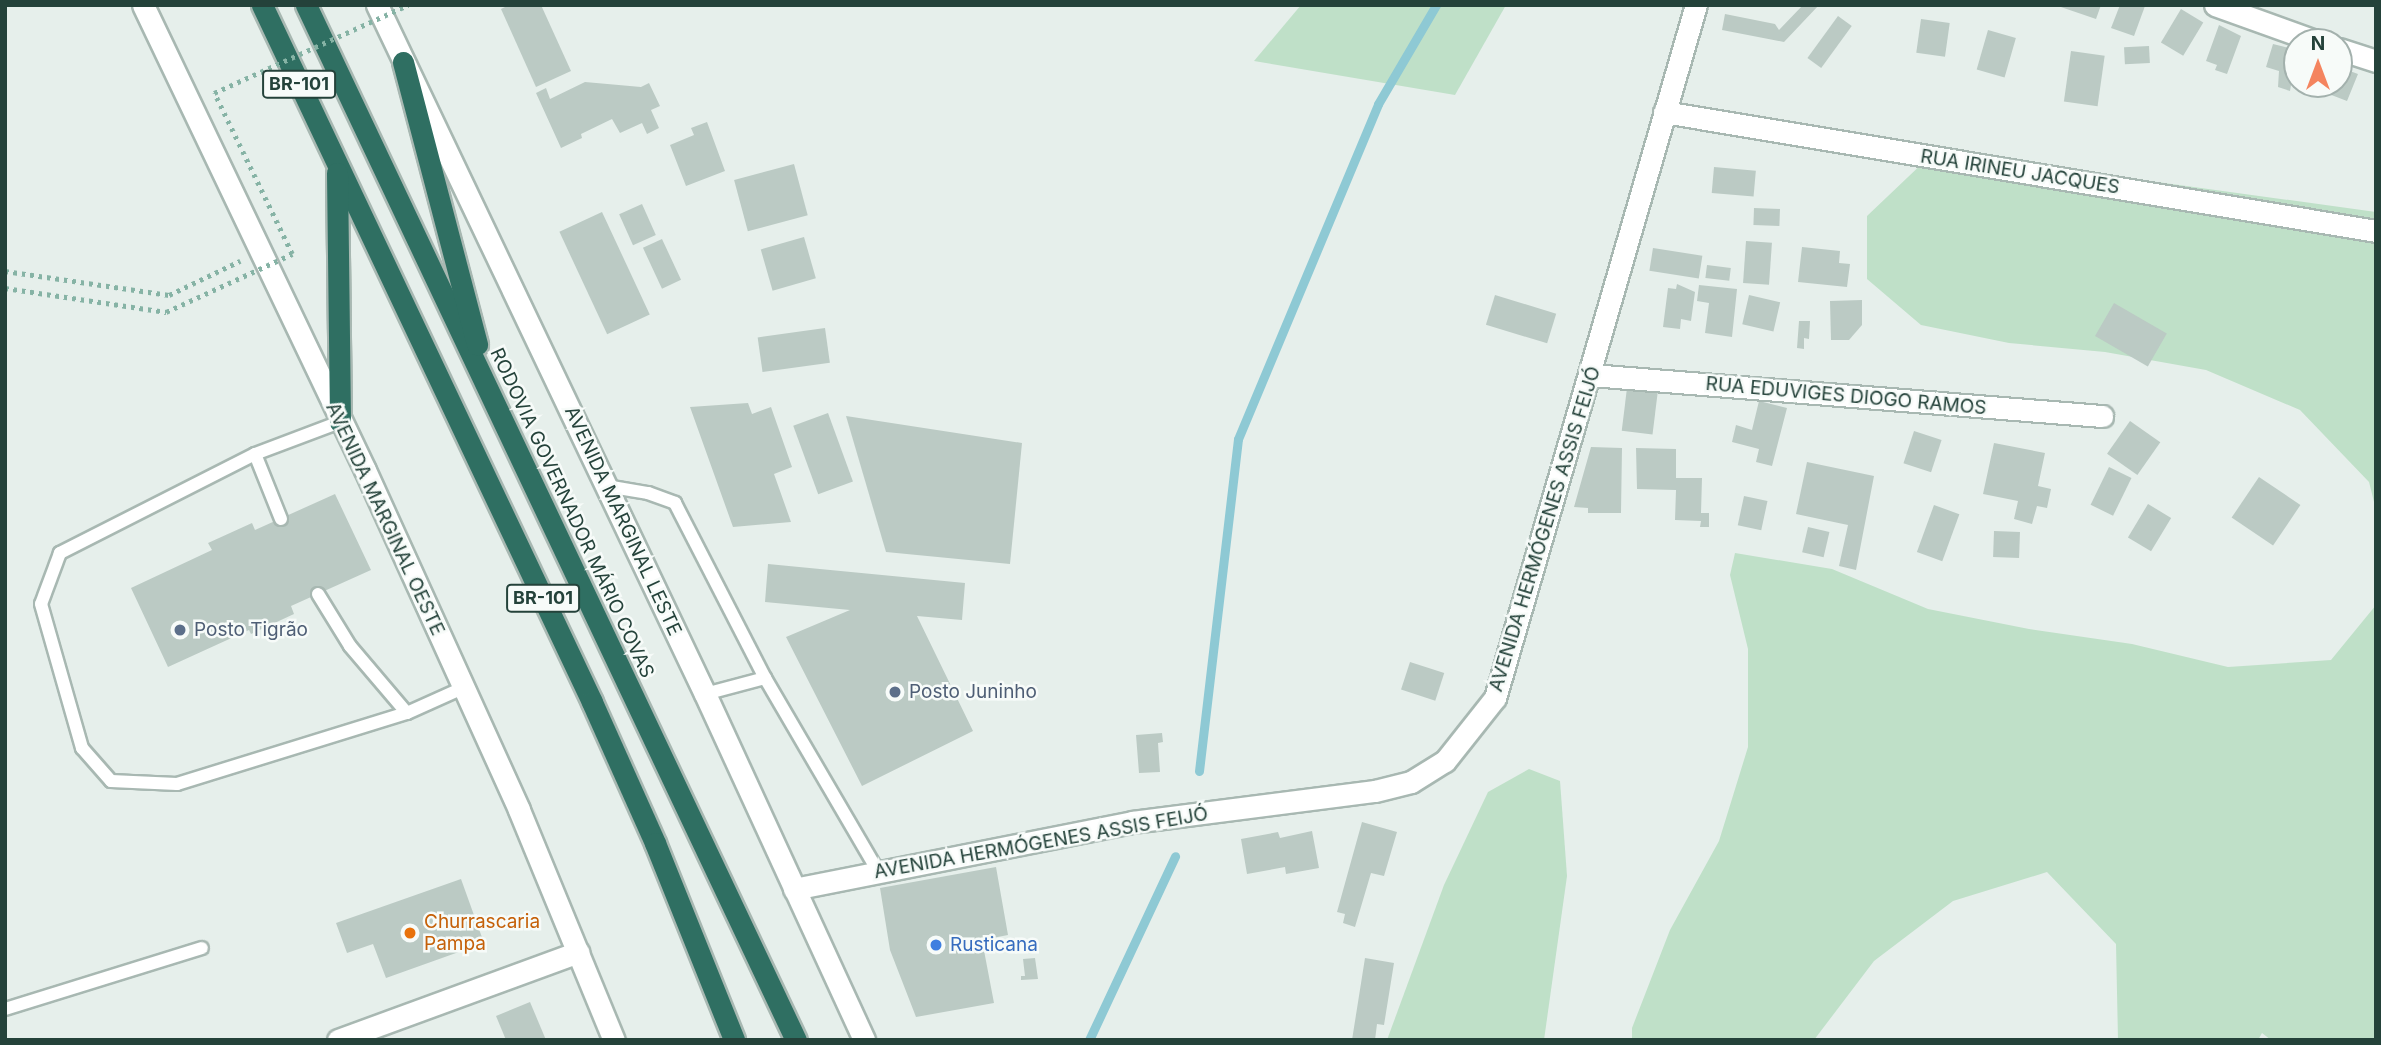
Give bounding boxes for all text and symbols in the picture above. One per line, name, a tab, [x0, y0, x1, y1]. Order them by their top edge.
north arrow	[2283, 28, 2353, 98]
text: N	[2311, 32, 2325, 55]
road number: BR-101	[260, 70, 338, 98]
street label: RUA IRINEU JACQUES	[1919, 145, 2121, 199]
street label: RODOVIA GOVERNADOR MÁRIO COVAS	[485, 344, 659, 682]
street label: AVENIDA HERMÓGENES ASSIS FEIJÓ	[1485, 364, 1605, 694]
street label: RUA EDUVIGES DIOGO RAMOS	[1705, 372, 1987, 420]
street label: AVENIDA MARGINAL OESTE	[321, 399, 449, 639]
street label: AVENIDA MARGINAL LESTE	[560, 403, 686, 639]
road number: BR-101	[504, 584, 582, 612]
place label: Posto Tigrão	[194, 619, 308, 641]
marker: Posto Tigrão	[172, 622, 188, 638]
place label: Posto Juninho	[909, 681, 1037, 703]
marker: Posto Juninho	[887, 684, 903, 700]
street label: AVENIDA HERMÓGENES ASSIS FEIJÓ	[872, 802, 1210, 884]
place label: Churrascaria Pampa	[424, 911, 540, 955]
marker: Churrascaria Pampa	[402, 925, 418, 941]
place label: Rusticana	[950, 934, 1038, 956]
marker: Rusticana	[928, 937, 944, 953]

